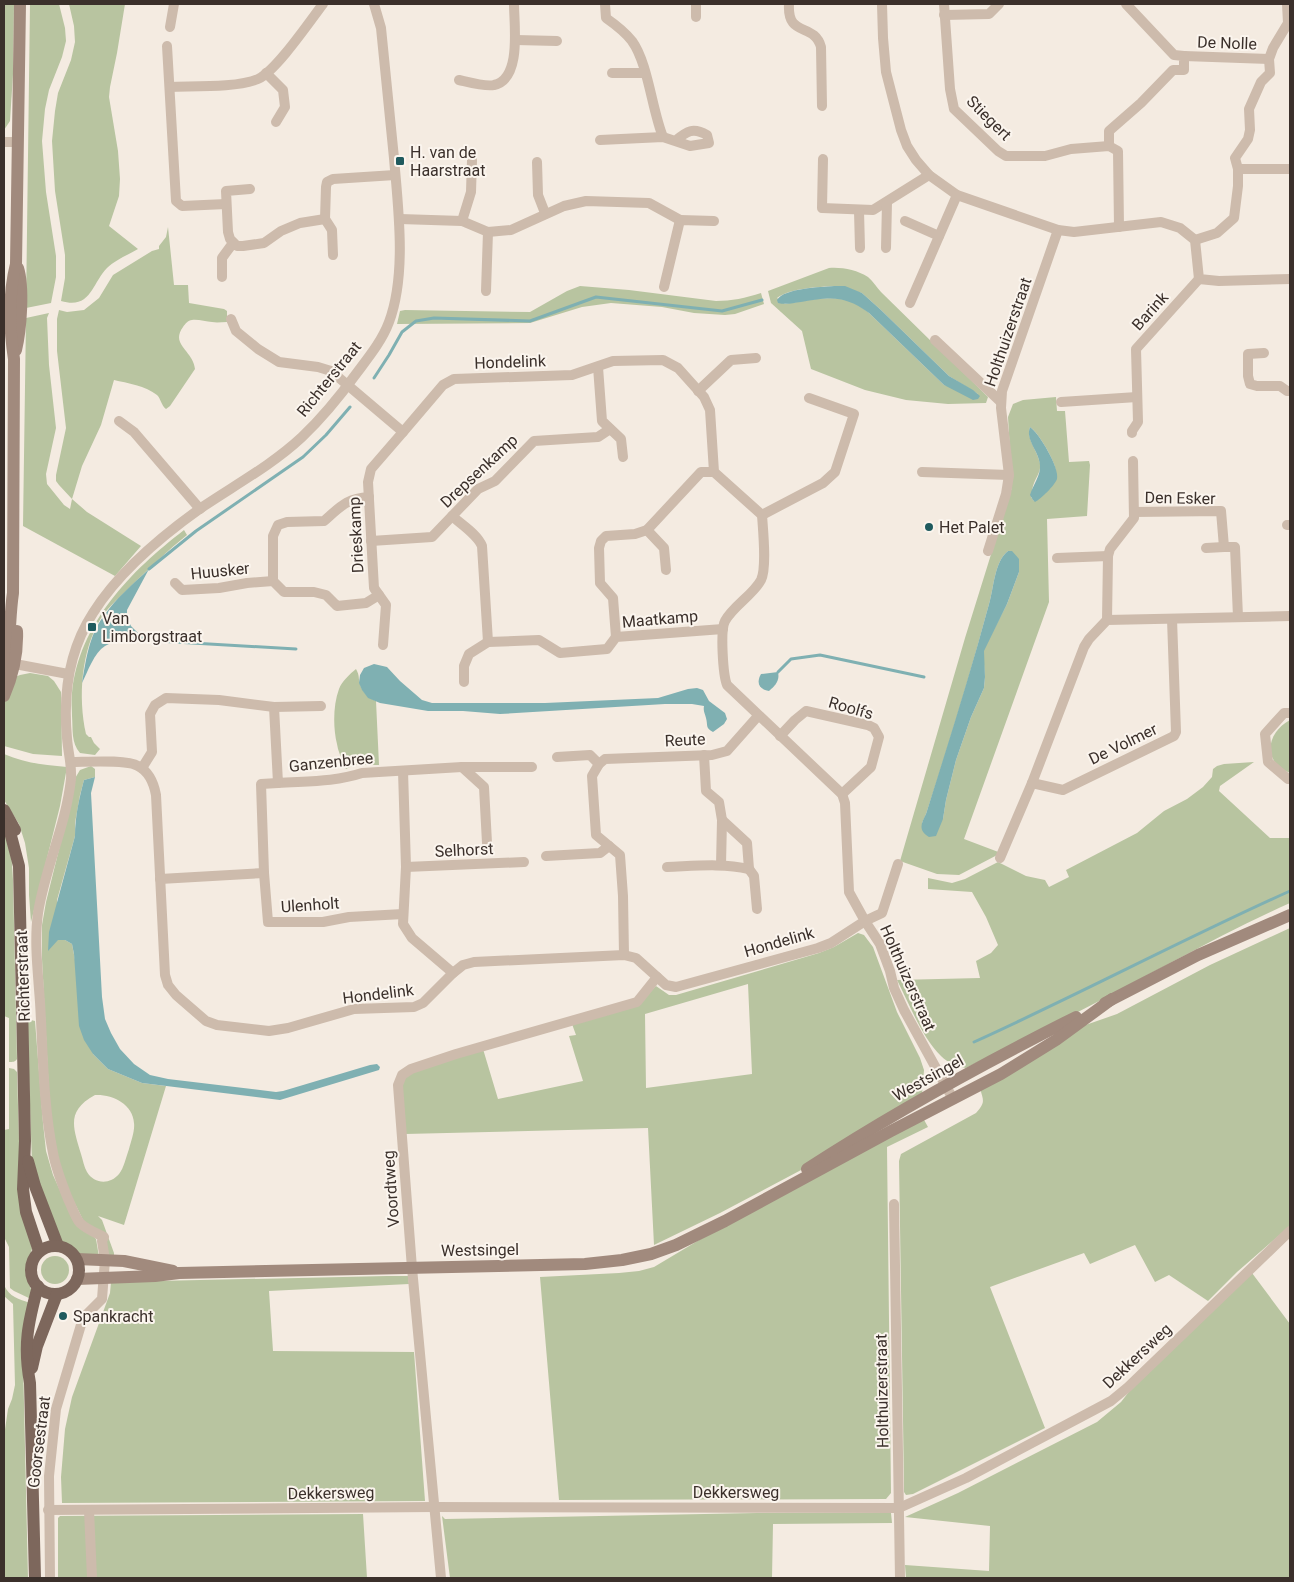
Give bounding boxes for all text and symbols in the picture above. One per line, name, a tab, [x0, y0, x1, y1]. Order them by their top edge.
street label: De Nolle	[1197, 32, 1257, 54]
street label: Stiegert	[963, 92, 1015, 144]
place label: H. van de Haarstraat	[410, 143, 485, 180]
marker: H. van de Haarstraat	[394, 155, 406, 167]
street label: Holthuizerstraat	[980, 275, 1036, 389]
street label: Barink	[1128, 287, 1173, 334]
street label: Richterstraat	[293, 338, 365, 420]
street label: Hondelink	[474, 351, 547, 373]
street label: Drepsenkamp	[436, 430, 522, 512]
street label: Den Esker	[1144, 488, 1216, 508]
street label: Drieskamp	[345, 496, 367, 574]
place label: Het Palet	[939, 518, 1004, 537]
marker: Het Palet	[923, 521, 935, 533]
street label: Huusker	[190, 558, 251, 584]
street label: Maatkamp	[621, 606, 699, 632]
place label: Van Limborgstraat	[102, 609, 202, 646]
marker: Van Limborgstraat	[86, 621, 98, 633]
street label: Roolfs	[826, 693, 876, 723]
street label: De Volmer	[1086, 719, 1161, 769]
street label: Reute	[664, 729, 706, 751]
street label: Ganzenbree	[288, 748, 374, 776]
street label: Selhorst	[434, 839, 494, 861]
street label: Ulenholt	[280, 893, 340, 917]
street label: Holthuizerstraat	[876, 922, 940, 1034]
street label: Hondelink	[742, 923, 817, 961]
street label: Richterstraat	[12, 930, 34, 1022]
street label: Hondelink	[341, 980, 416, 1008]
street label: Westsingel	[889, 1051, 967, 1105]
street label: Voordtweg	[379, 1150, 403, 1228]
street label: Westsingel	[441, 1240, 519, 1260]
place label: Spankracht	[73, 1307, 153, 1326]
marker: Spankracht	[57, 1310, 69, 1322]
street label: Dekkersweg	[1099, 1319, 1175, 1393]
street label: Holthuizerstraat	[872, 1334, 892, 1448]
street label: Goorsestraat	[24, 1395, 54, 1489]
street label: Dekkersweg	[287, 1483, 375, 1503]
street label: Dekkersweg	[693, 1483, 779, 1502]

